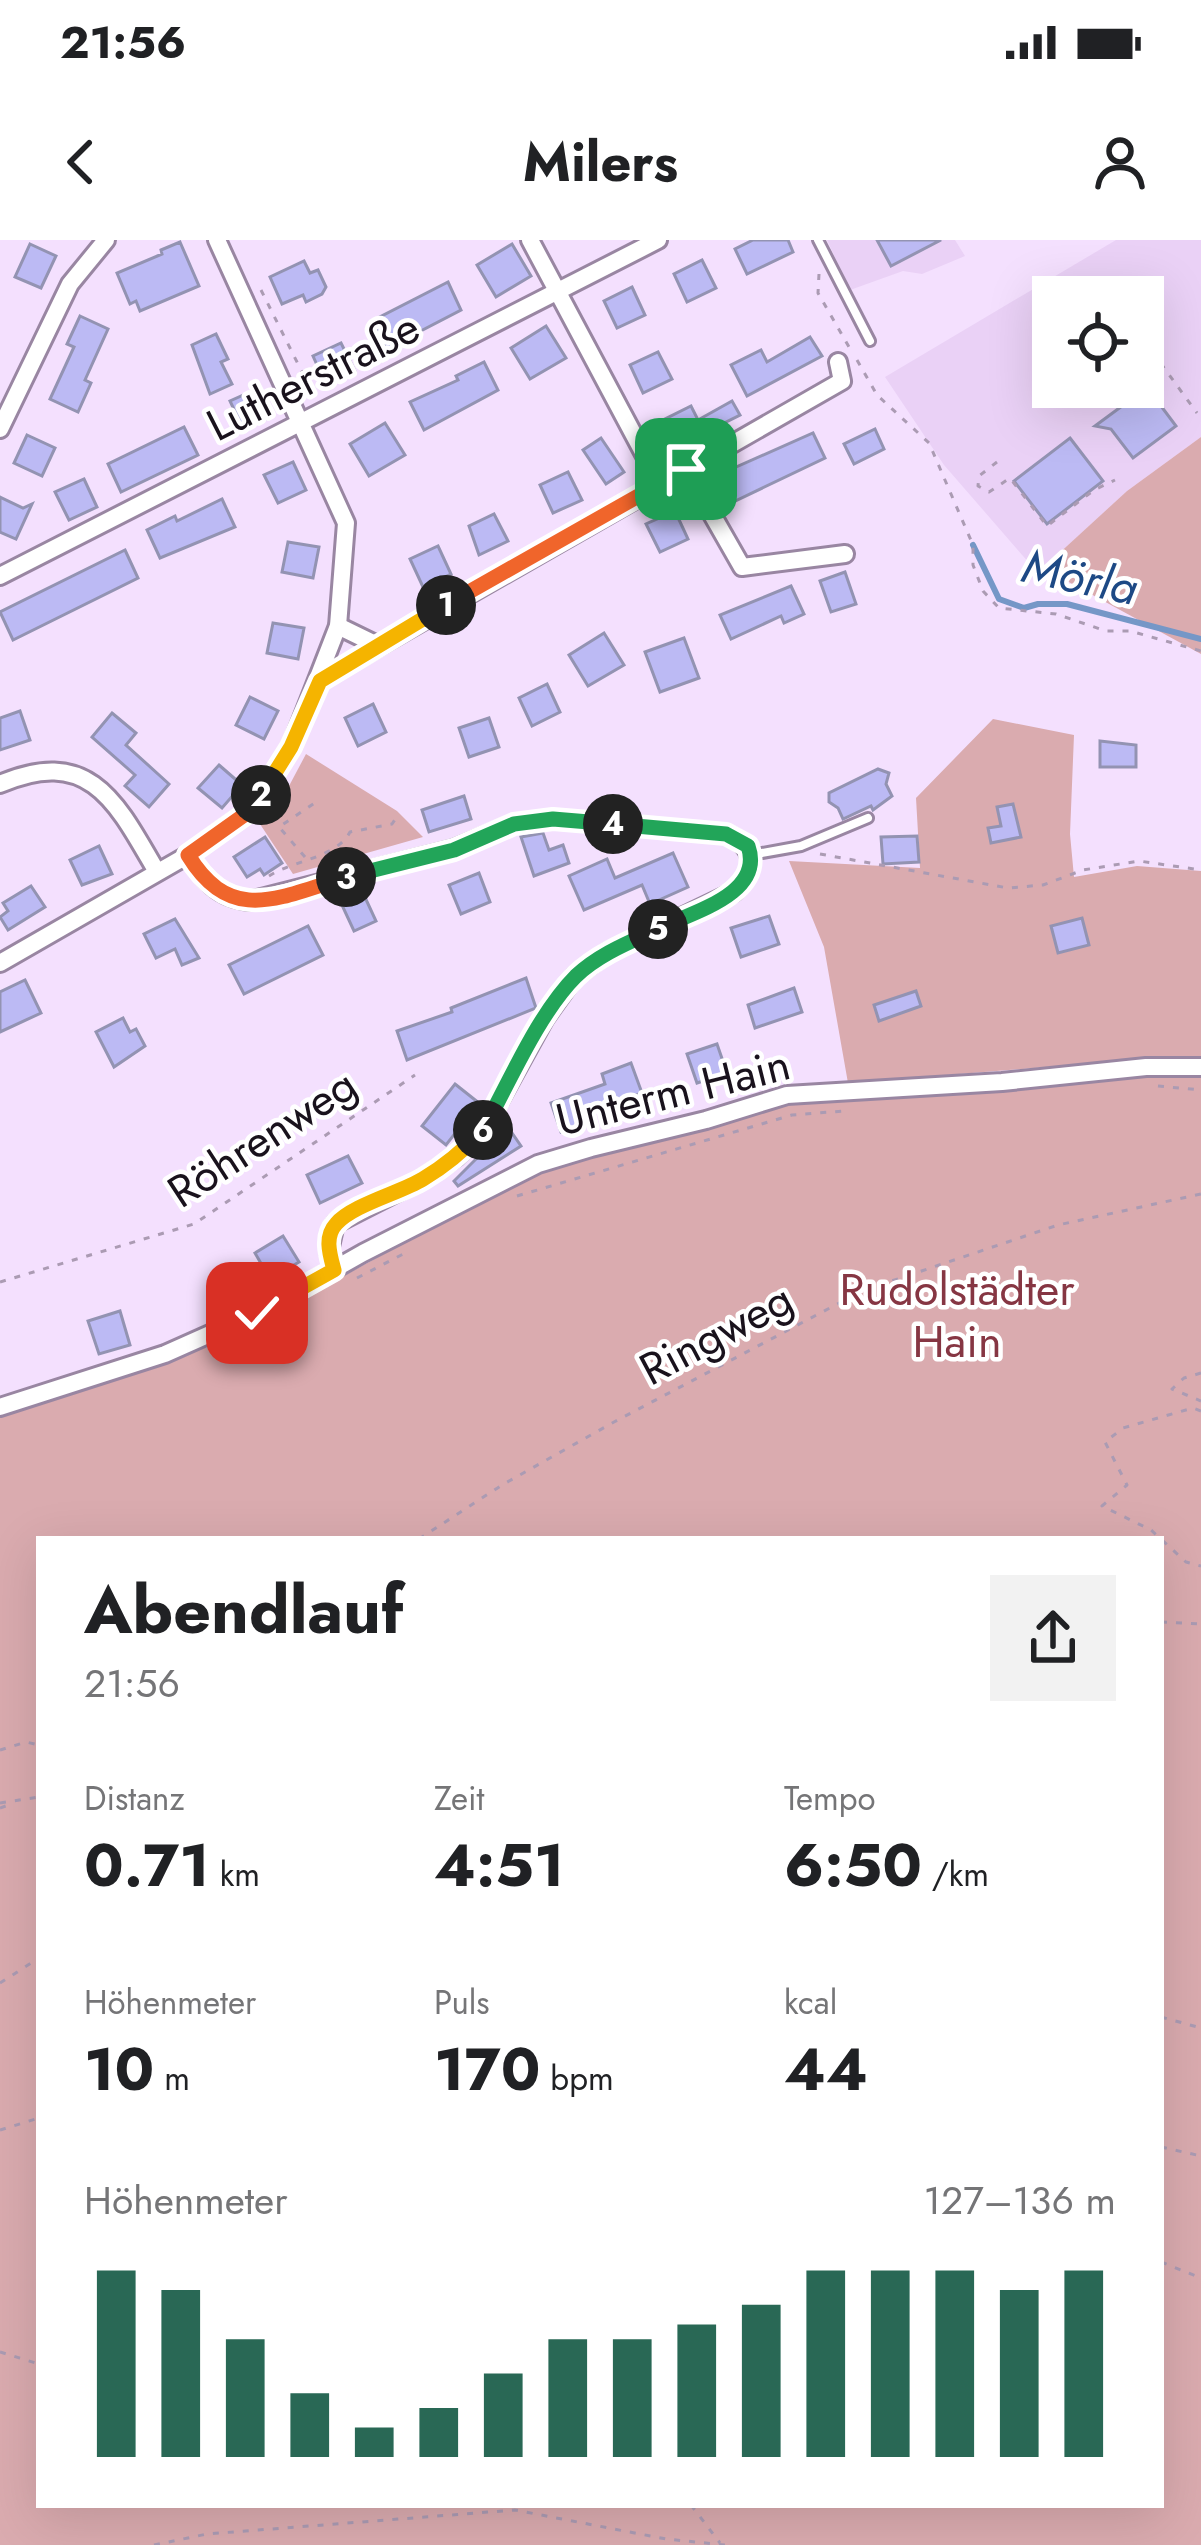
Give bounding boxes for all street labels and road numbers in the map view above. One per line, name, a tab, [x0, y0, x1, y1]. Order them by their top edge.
street label: Lutherstraße	[195, 295, 431, 457]
street label: Unterm Hain	[549, 1032, 797, 1152]
street label: Röhrenweg	[155, 1053, 369, 1223]
street label: Ringweg	[628, 1267, 804, 1401]

